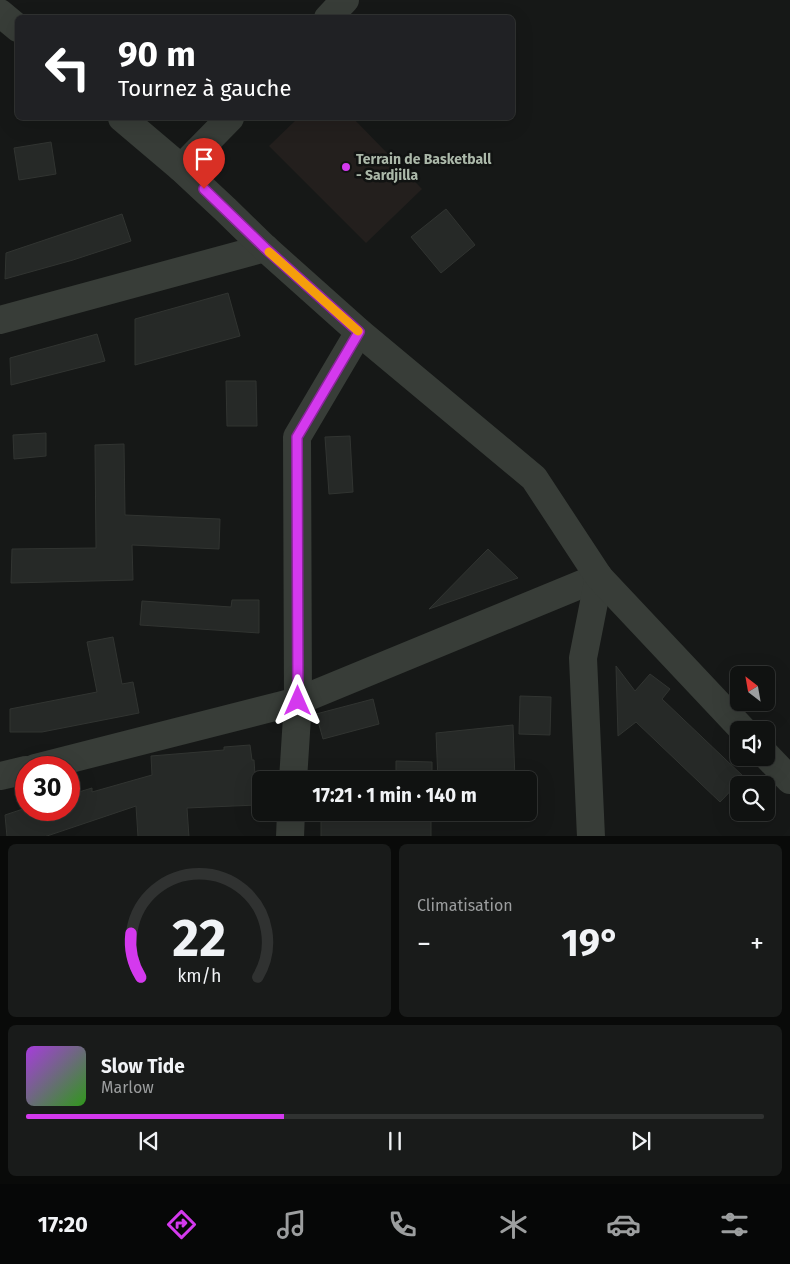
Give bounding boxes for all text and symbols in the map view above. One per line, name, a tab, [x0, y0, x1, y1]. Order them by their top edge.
text: 90 m	[118, 33, 196, 75]
icon: left	[35, 35, 100, 100]
text: Tournez à gauche	[118, 75, 291, 102]
pin	[183, 138, 225, 189]
icon: arrive	[190, 145, 218, 173]
place label: Terrain de Basketball - Sardjilla	[356, 151, 492, 184]
marker: Terrain de Basketball - Sardjilla	[340, 161, 352, 173]
north arrow	[730, 666, 775, 711]
map controls	[730, 666, 775, 821]
position arrow	[271, 674, 323, 726]
button: sound	[730, 721, 775, 766]
speed limit sign: 30	[15, 756, 80, 821]
button: search	[730, 776, 775, 821]
text: 17:21 · 1 min · 140 m	[312, 784, 477, 807]
text: Climatisation	[417, 896, 513, 915]
text: 22	[173, 907, 226, 970]
text: 19°	[561, 920, 620, 966]
text: −	[417, 927, 431, 960]
text: +	[750, 927, 764, 960]
text: km/h	[177, 965, 222, 987]
text: Slow Tide	[101, 1055, 185, 1078]
text: Marlow	[101, 1078, 154, 1097]
icon: previous	[135, 1127, 163, 1155]
icon: pause	[381, 1127, 409, 1155]
icon: next	[627, 1127, 655, 1155]
icon: directions	[164, 1207, 199, 1242]
icon: music	[274, 1207, 309, 1242]
icon: phone	[385, 1207, 420, 1242]
icon: climate	[496, 1207, 531, 1242]
icon: car	[606, 1207, 641, 1242]
icon: filters	[717, 1207, 752, 1242]
text: 17:20	[38, 1211, 88, 1238]

